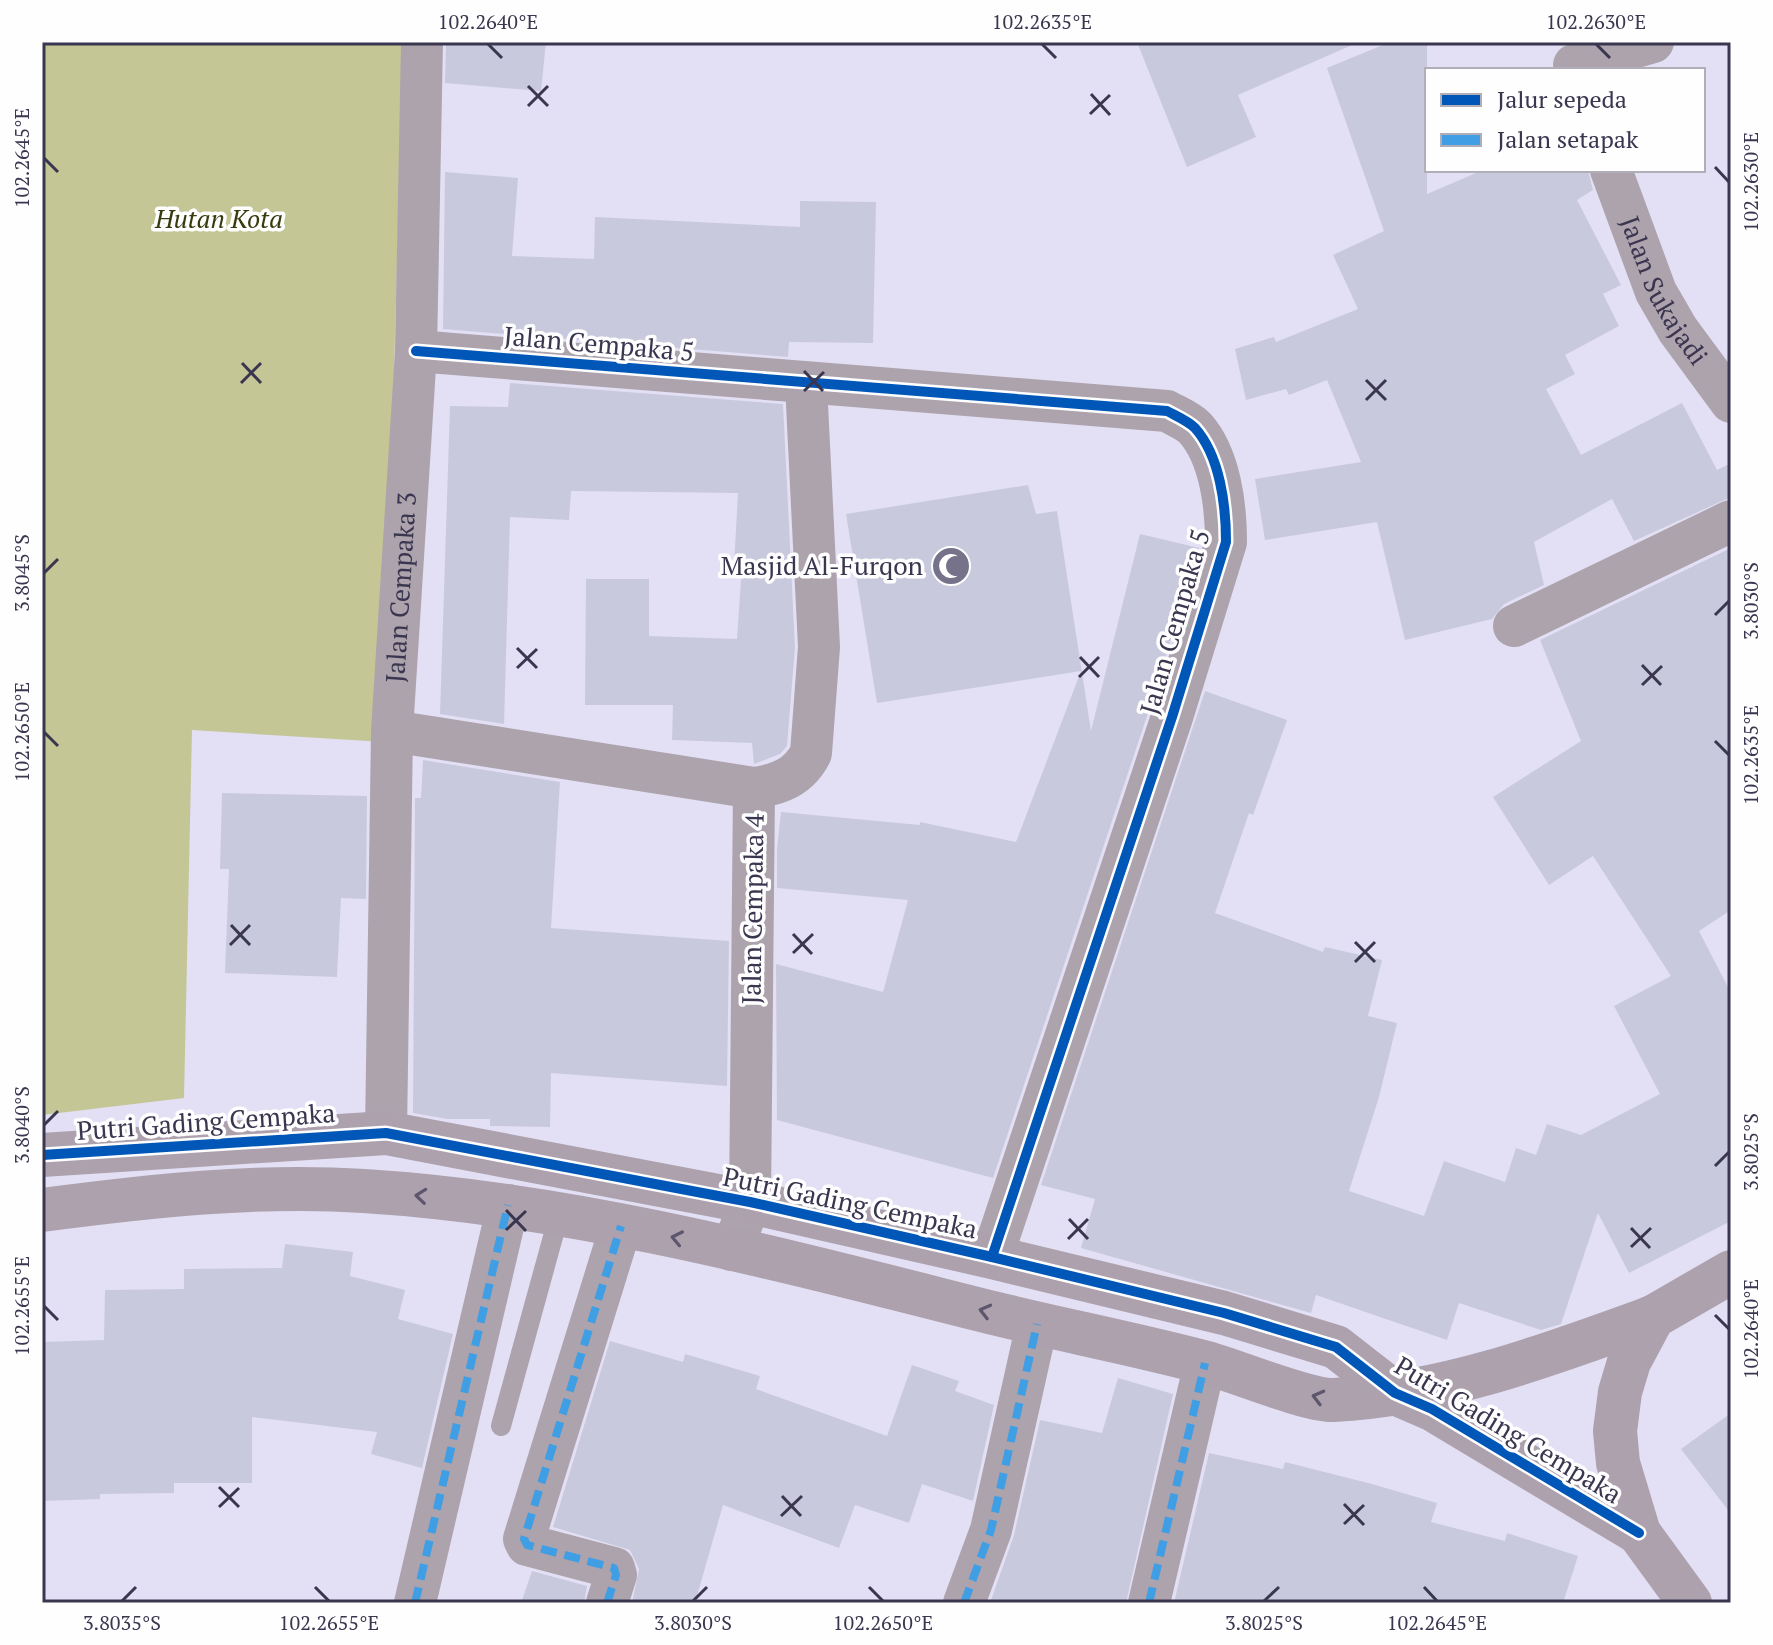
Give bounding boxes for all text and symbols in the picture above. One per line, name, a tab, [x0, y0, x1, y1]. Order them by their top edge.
text: 102.2640°E	[438, 8, 538, 35]
text: 102.2635°E	[992, 8, 1092, 35]
text: 102.2630°E	[1546, 8, 1646, 35]
legend	[1425, 68, 1705, 172]
text: Jalur sepeda	[1497, 83, 1627, 115]
text: 102.2645°E	[8, 108, 35, 208]
text: Jalan setapak	[1497, 123, 1639, 155]
text: 102.2630°E	[1737, 132, 1764, 232]
park label: Hutan Kota	[154, 201, 283, 235]
street label: Jalan Sukajadi	[1613, 211, 1716, 371]
street label: Jalan Cempaka 5	[503, 318, 696, 368]
street label: Jalan Cempaka 3	[377, 491, 423, 684]
street label: Jalan Cempaka 5	[1131, 525, 1217, 718]
text: 3.8045°S	[8, 534, 35, 612]
mosque icon: Masjid Al-Furqon	[930, 545, 972, 587]
place label: Masjid Al-Furqon	[721, 548, 923, 582]
text: 3.8030°S	[1737, 562, 1764, 640]
text: 102.2650°E	[8, 682, 35, 782]
text: 102.2635°E	[1737, 705, 1764, 805]
street label: Jalan Cempaka 4	[733, 813, 771, 1005]
text: 3.8040°S	[8, 1086, 35, 1164]
street label: Putri Gading Cempaka	[76, 1095, 336, 1147]
text: 3.8025°S	[1737, 1113, 1764, 1191]
street label: Putri Gading Cempaka	[720, 1158, 980, 1246]
one-way arrow	[414, 1188, 427, 1205]
one-way arrow	[671, 1230, 685, 1247]
text: 102.2655°E	[8, 1256, 35, 1356]
text: 102.2640°E	[1737, 1279, 1764, 1379]
one-way arrow	[978, 1303, 992, 1320]
street label: Putri Gading Cempaka	[1389, 1348, 1628, 1510]
one-way arrow	[1311, 1389, 1325, 1406]
text: 3.8035°S	[83, 1609, 161, 1636]
text: 102.2655°E	[279, 1609, 379, 1636]
text: 3.8030°S	[654, 1609, 732, 1636]
text: 102.2650°E	[833, 1609, 933, 1636]
text: 3.8025°S	[1225, 1609, 1303, 1636]
text: 102.2645°E	[1387, 1609, 1487, 1636]

